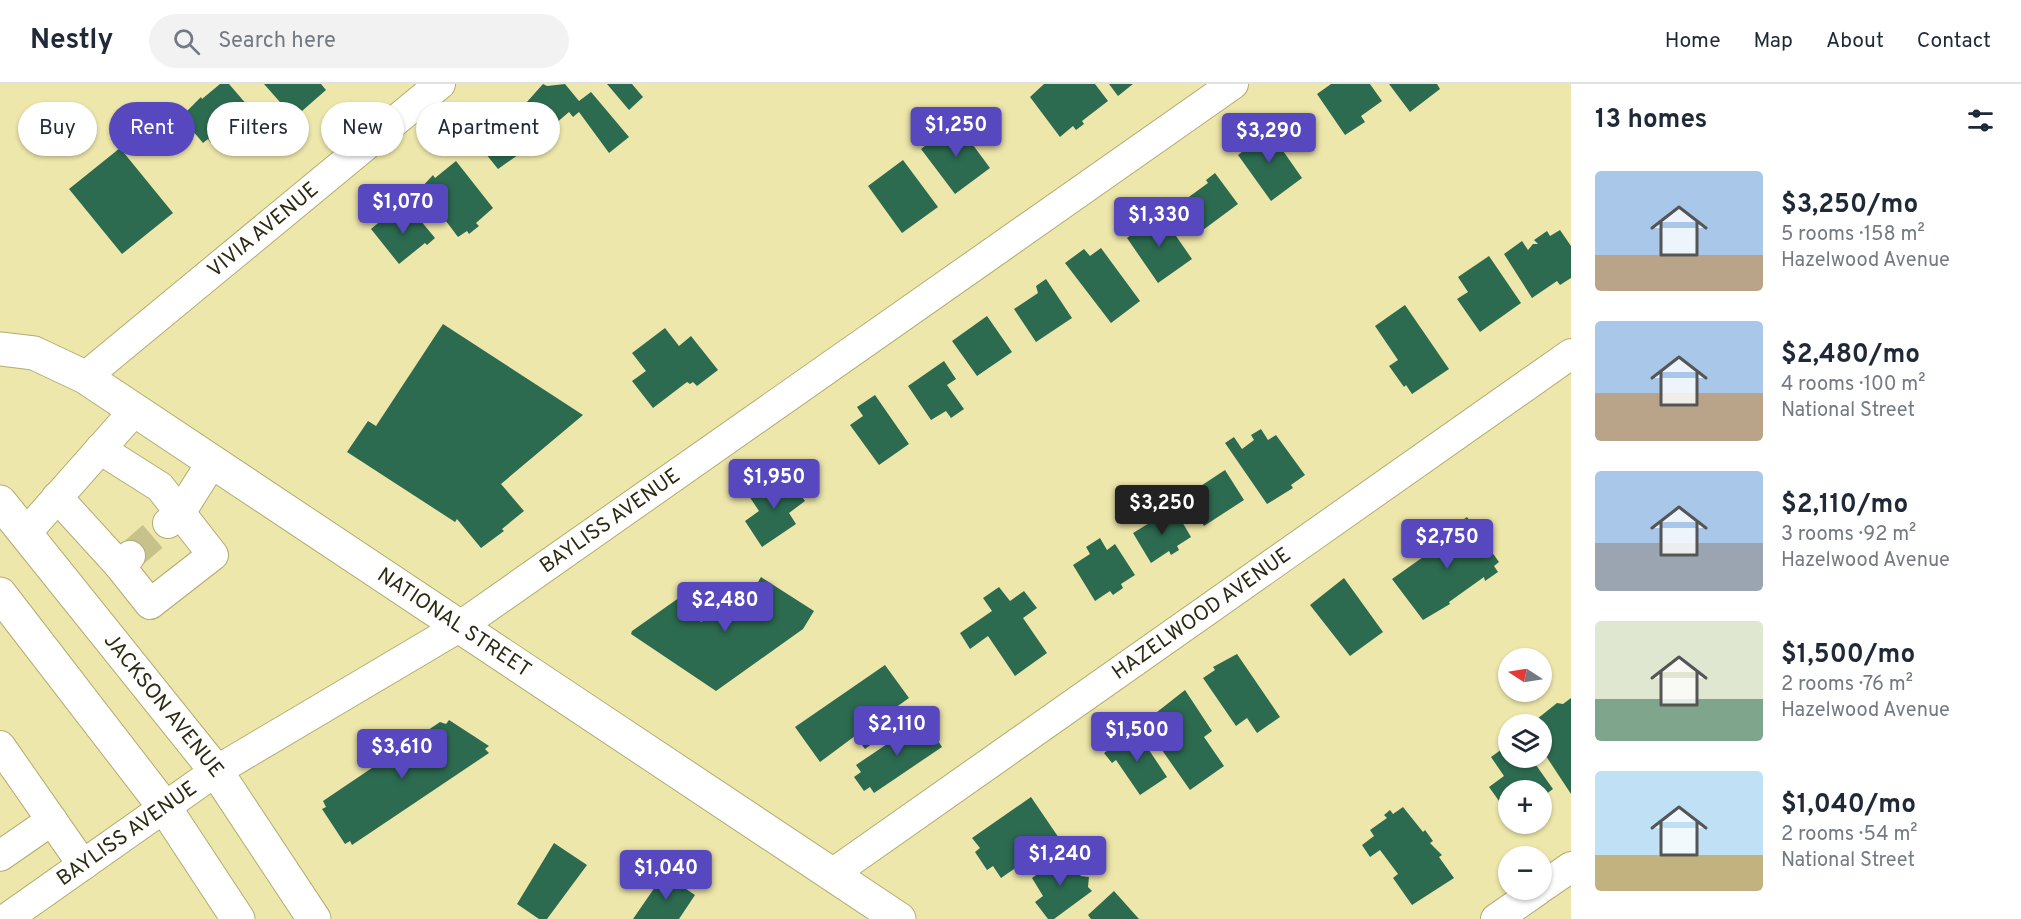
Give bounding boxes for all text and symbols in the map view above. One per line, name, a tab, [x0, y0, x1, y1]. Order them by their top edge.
search box	[149, 14, 569, 68]
text: Nestly	[30, 23, 113, 59]
icon: search	[170, 25, 203, 58]
text: Search here	[218, 28, 336, 55]
text: Home	[1665, 28, 1721, 55]
text: Map	[1754, 28, 1793, 55]
text: About	[1826, 28, 1884, 55]
text: Contact	[1917, 28, 1991, 55]
chip: Buy	[18, 102, 97, 156]
chip: Rent	[109, 102, 195, 156]
chip: Filters	[207, 102, 309, 156]
chip: New	[321, 102, 404, 156]
chip: Apartment	[416, 102, 560, 156]
text: 13 homes	[1595, 104, 1707, 137]
icon: filters	[1964, 104, 1997, 137]
pin: $1,250	[907, 107, 1005, 158]
text: $1,250	[925, 113, 987, 139]
pin: $3,290	[1220, 113, 1318, 164]
text: $3,290	[1236, 119, 1302, 145]
street label: VIVIA AVENUE	[202, 176, 324, 284]
pin: $1,070	[354, 184, 452, 235]
text: $3,250/mo	[1781, 189, 1918, 222]
text: $1,070	[372, 190, 434, 216]
icon: home	[1643, 195, 1715, 267]
pin: $1,330	[1110, 197, 1208, 248]
text: $1,330	[1128, 203, 1190, 229]
text: 5 rooms · 158 m²	[1781, 222, 1925, 248]
text: Hazelwood Avenue	[1781, 248, 1950, 274]
text: $2,480/mo	[1781, 339, 1920, 372]
icon: home	[1643, 345, 1715, 417]
text: 4 rooms · 100 m²	[1781, 372, 1926, 398]
text: National Street	[1781, 398, 1915, 424]
pin: $1,950	[725, 459, 823, 510]
street label: BAYLISS AVENUE	[535, 462, 686, 580]
text: $1,950	[743, 465, 805, 491]
pin: $3,250	[1113, 485, 1211, 536]
text: $2,110/mo	[1781, 489, 1908, 522]
text: $3,250	[1129, 491, 1195, 517]
icon: home	[1643, 495, 1715, 567]
pin: $2,750	[1398, 519, 1496, 570]
text: 3 rooms · 92 m²	[1781, 522, 1916, 548]
text: $2,750	[1415, 525, 1479, 551]
street label: HAZELWOOD AVENUE	[1107, 542, 1296, 686]
text: Hazelwood Avenue	[1781, 548, 1950, 574]
street label: NATIONAL STREET	[372, 562, 536, 684]
pin: $2,480	[676, 582, 774, 633]
text: $2,480	[691, 588, 759, 614]
street label: JACKSON AVENUE	[97, 628, 230, 783]
text: $1,500/mo	[1781, 639, 1915, 672]
icon: home	[1643, 645, 1715, 717]
north arrow	[1498, 648, 1552, 702]
map controls	[1498, 648, 1552, 900]
text: 2 rooms · 76 m²	[1781, 672, 1913, 698]
text: Hazelwood Avenue	[1781, 698, 1950, 724]
pin: $2,110	[848, 706, 946, 757]
text: $2,110	[868, 712, 926, 738]
pin: $1,500	[1088, 712, 1186, 763]
button: layers	[1498, 714, 1552, 768]
text: $1,500	[1105, 718, 1169, 744]
pin: $3,610	[353, 729, 451, 780]
text: $3,610	[371, 735, 433, 761]
street label: BAYLISS AVENUE	[52, 775, 202, 892]
button: +	[1498, 780, 1552, 834]
text: $1,040/mo	[1781, 789, 1916, 822]
icon: home	[1643, 795, 1715, 867]
text: 2 rooms · 54 m²	[1781, 822, 1918, 848]
pin: $1,240	[1011, 836, 1109, 887]
text: $1,240	[1028, 842, 1092, 868]
button: −	[1498, 846, 1552, 900]
text: National Street	[1781, 848, 1915, 874]
pin: $1,040	[617, 850, 715, 901]
text: $1,040	[634, 856, 698, 882]

